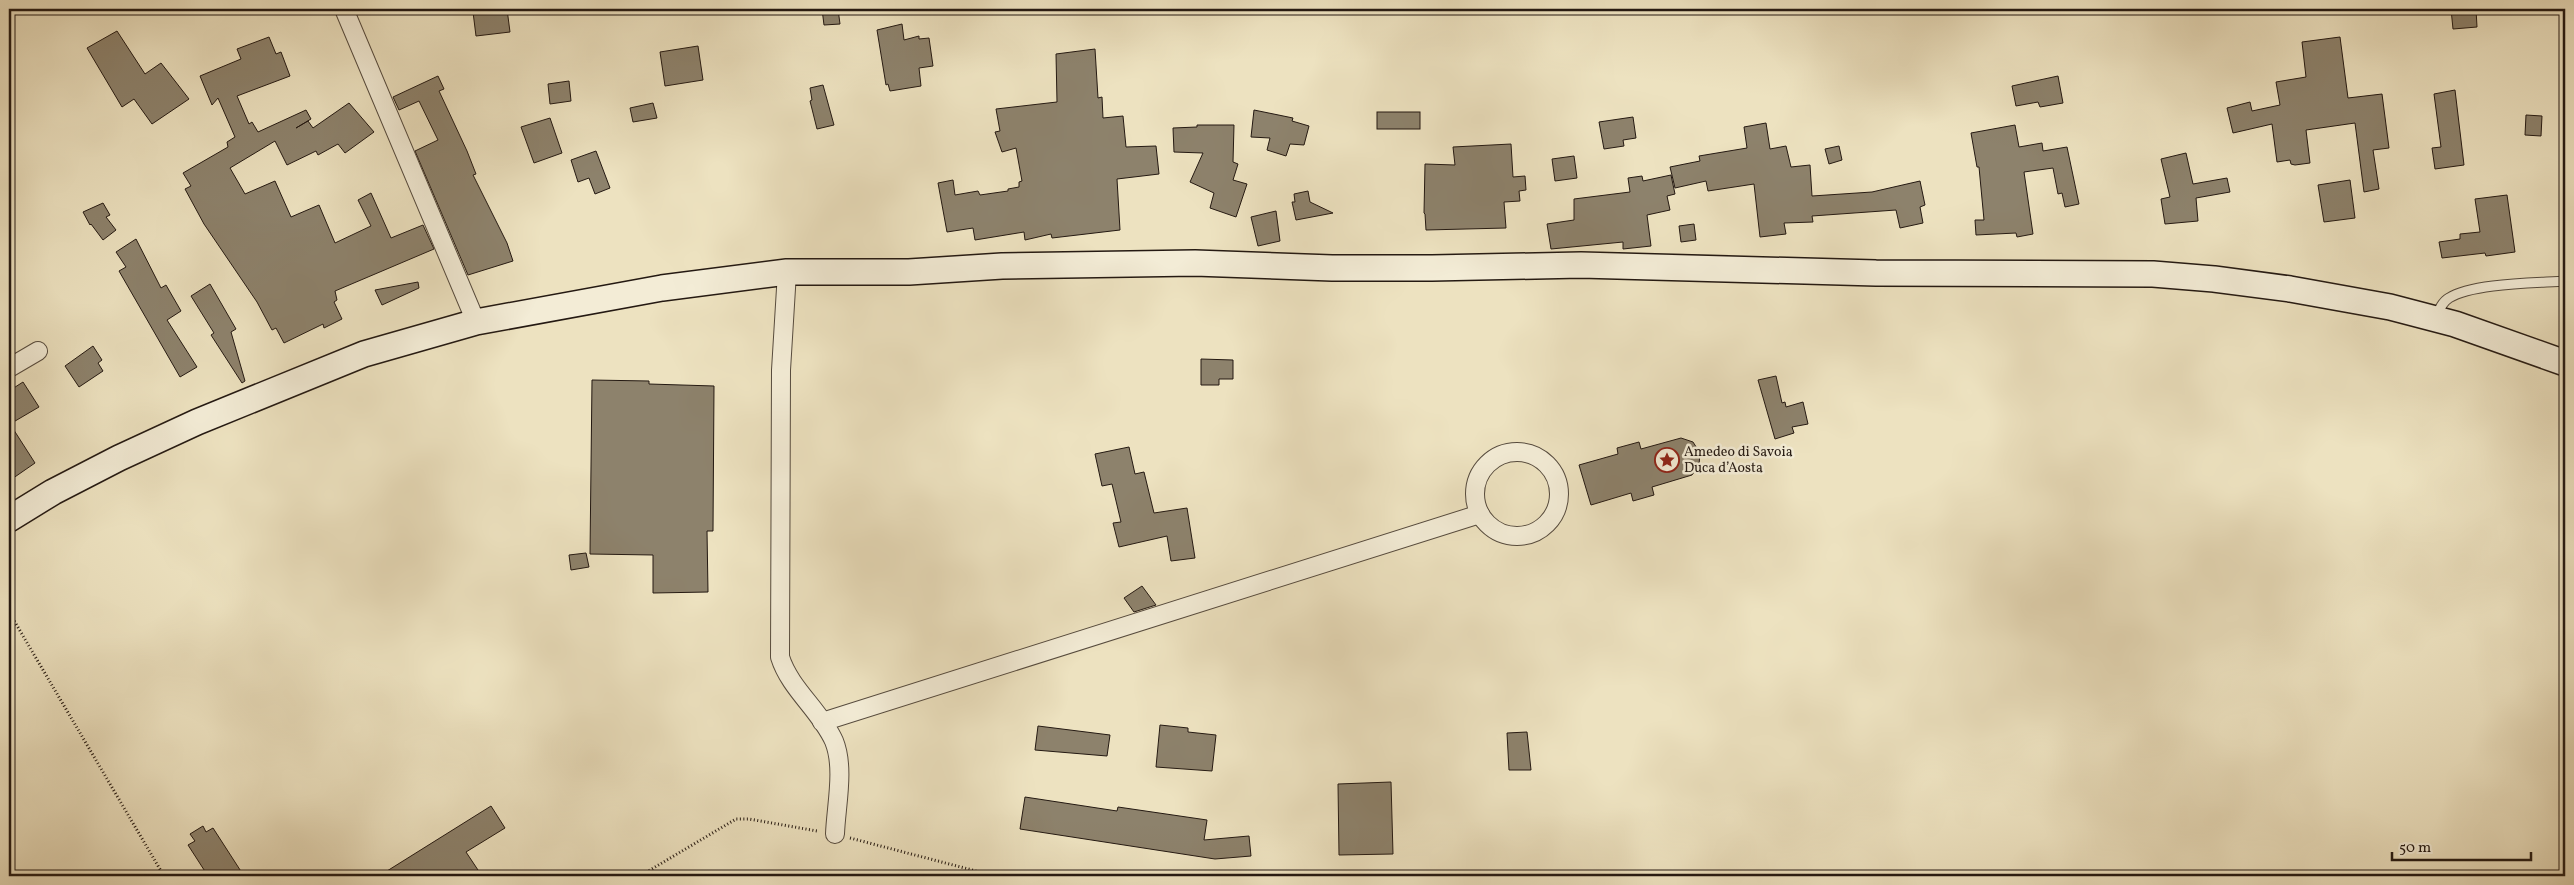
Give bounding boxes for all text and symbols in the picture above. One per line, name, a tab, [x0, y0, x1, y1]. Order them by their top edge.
place label: Amedeo di Savoia Duca d’Aosta	[1684, 443, 1793, 478]
place icon: Amedeo di Savoia Duca d’Aosta	[1654, 447, 1680, 473]
scale bar	[2392, 830, 2530, 862]
text: 50 m	[2399, 838, 2431, 859]

